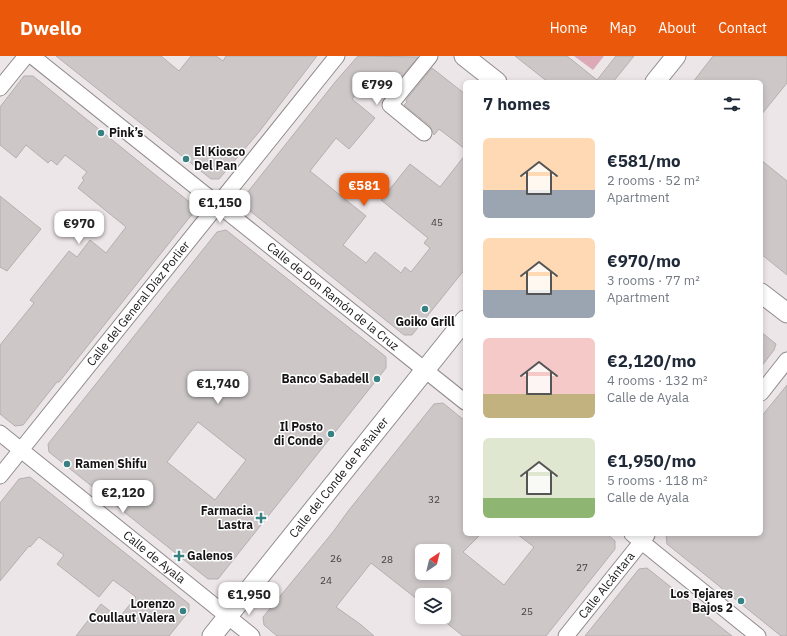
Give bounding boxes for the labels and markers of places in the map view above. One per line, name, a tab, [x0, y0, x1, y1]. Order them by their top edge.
pin: €799	[353, 72, 401, 106]
place label: Pink’s	[109, 125, 143, 140]
marker: Pink’s	[96, 128, 106, 138]
place label: El Kiosco Del Pan	[194, 144, 245, 173]
marker: El Kiosco Del Pan	[181, 154, 191, 164]
pin: €581	[340, 173, 388, 207]
pin: €1,150	[187, 190, 253, 224]
pin: €970	[55, 211, 103, 245]
marker: Goiko Grill	[420, 304, 430, 314]
place label: Goiko Grill	[395, 314, 455, 329]
pin: €1,740	[185, 371, 251, 405]
place label: Banco Sabadell	[282, 371, 369, 386]
marker: Banco Sabadell	[372, 374, 382, 384]
place label: Il Posto di Conde	[274, 419, 323, 448]
marker: Il Posto di Conde	[326, 429, 336, 439]
place label: Ramen Shifu	[75, 456, 147, 471]
marker: Ramen Shifu	[62, 459, 72, 469]
pin: €2,120	[90, 480, 156, 514]
place label: Farmacia Lastra	[201, 503, 253, 532]
marker: Farmacia Lastra	[256, 513, 266, 523]
place label: Galenos	[187, 548, 233, 563]
marker: Galenos	[174, 551, 184, 561]
pin: €1,950	[216, 582, 282, 616]
place label: Los Tejares Bajos 2	[670, 586, 733, 615]
place label: Lorenzo Coullaut Valera	[89, 596, 175, 625]
marker: Los Tejares Bajos 2	[736, 596, 746, 606]
marker: Lorenzo Coullaut Valera	[178, 606, 188, 616]

